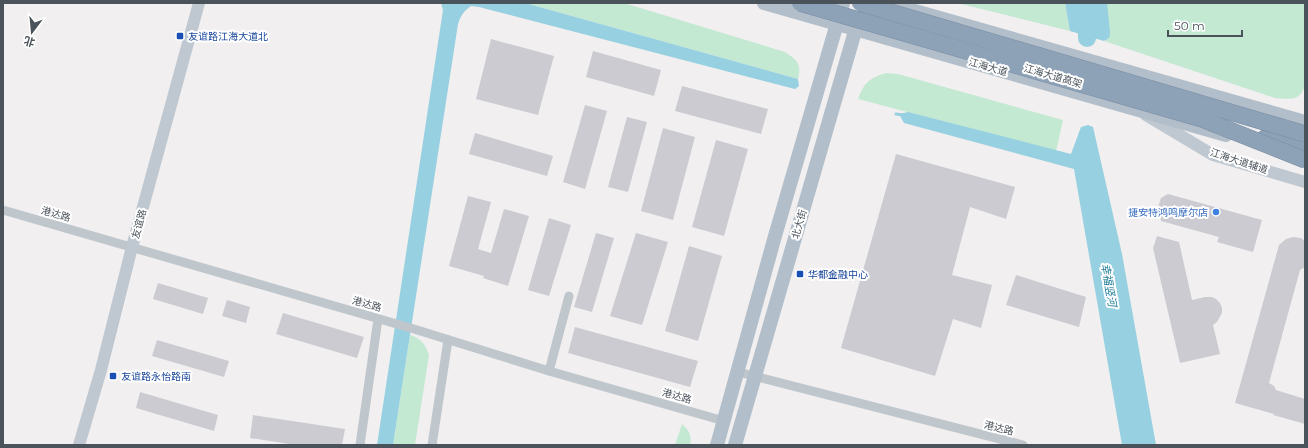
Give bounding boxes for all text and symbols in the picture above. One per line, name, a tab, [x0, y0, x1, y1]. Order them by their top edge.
north arrow	[12, 12, 52, 52]
scale bar	[1168, 12, 1242, 38]
text: 50 m	[1174, 18, 1205, 33]
place label: 友谊路江海大道北	[188, 30, 268, 43]
marker: 友谊路江海大道北	[175, 31, 185, 41]
text: 北	[22, 33, 36, 50]
street label: 江海大道	[967, 55, 1009, 79]
street label: 江海大道高架	[1022, 61, 1084, 91]
street label: 江海大道辅道	[1208, 146, 1270, 176]
street label: 港达路	[40, 204, 72, 224]
place label: 捷安特鸿鸣摩尔店	[1128, 206, 1208, 219]
marker: 捷安特鸿鸣摩尔店	[1211, 207, 1221, 217]
street label: 友谊路	[129, 208, 149, 240]
street label: 北大街	[789, 208, 809, 240]
water label: 幸福竖河	[1098, 262, 1120, 310]
place label: 华都金融中心	[808, 268, 868, 281]
marker: 华都金融中心	[795, 269, 805, 279]
street label: 港达路	[351, 294, 383, 314]
place label: 友谊路永怡路南	[121, 370, 191, 383]
marker: 友谊路永怡路南	[108, 371, 118, 381]
street label: 港达路	[661, 386, 693, 406]
street label: 港达路	[983, 418, 1015, 438]

